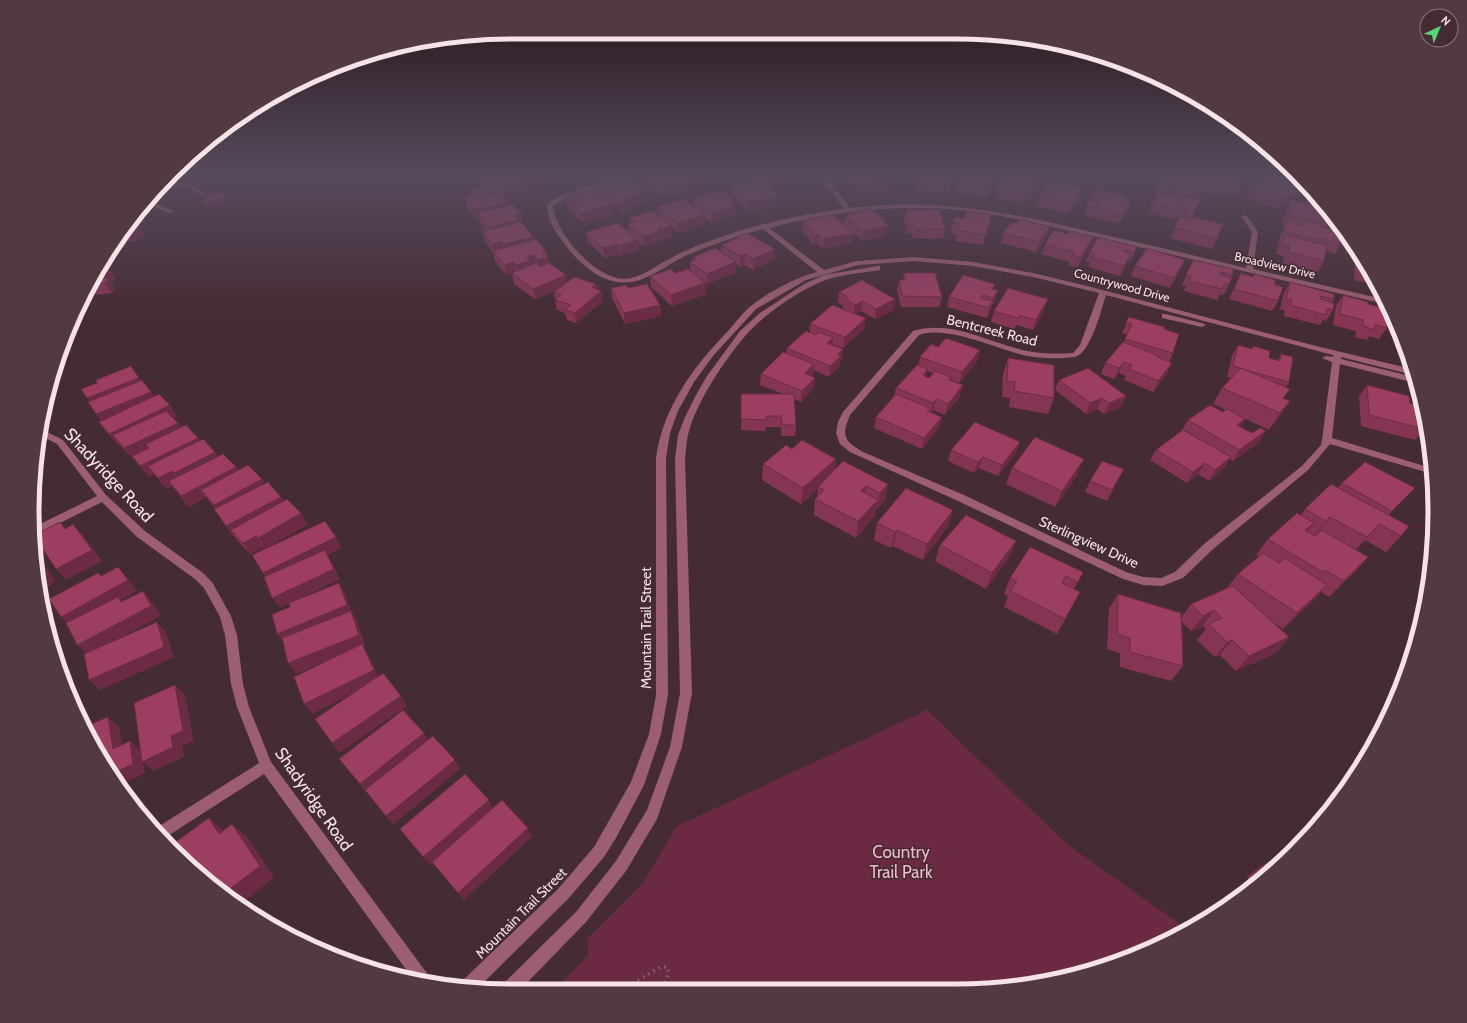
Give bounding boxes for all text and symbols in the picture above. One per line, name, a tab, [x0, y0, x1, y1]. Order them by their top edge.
north arrow	[1419, 8, 1459, 48]
text: N	[1438, 13, 1454, 29]
street label: Broadview Drive	[1233, 248, 1317, 282]
street label: Countrywood Drive	[1072, 265, 1172, 305]
street label: Bentcreek Road	[945, 310, 1039, 350]
street label: Shadyridge Road	[60, 424, 158, 526]
street label: Sterlingview Drive	[1036, 512, 1142, 572]
street label: Mountain Trail Street	[637, 567, 655, 689]
street label: Shadyridge Road	[271, 743, 357, 855]
park label: Country Trail Park	[869, 842, 933, 882]
street label: Mountain Trail Street	[471, 863, 571, 963]

